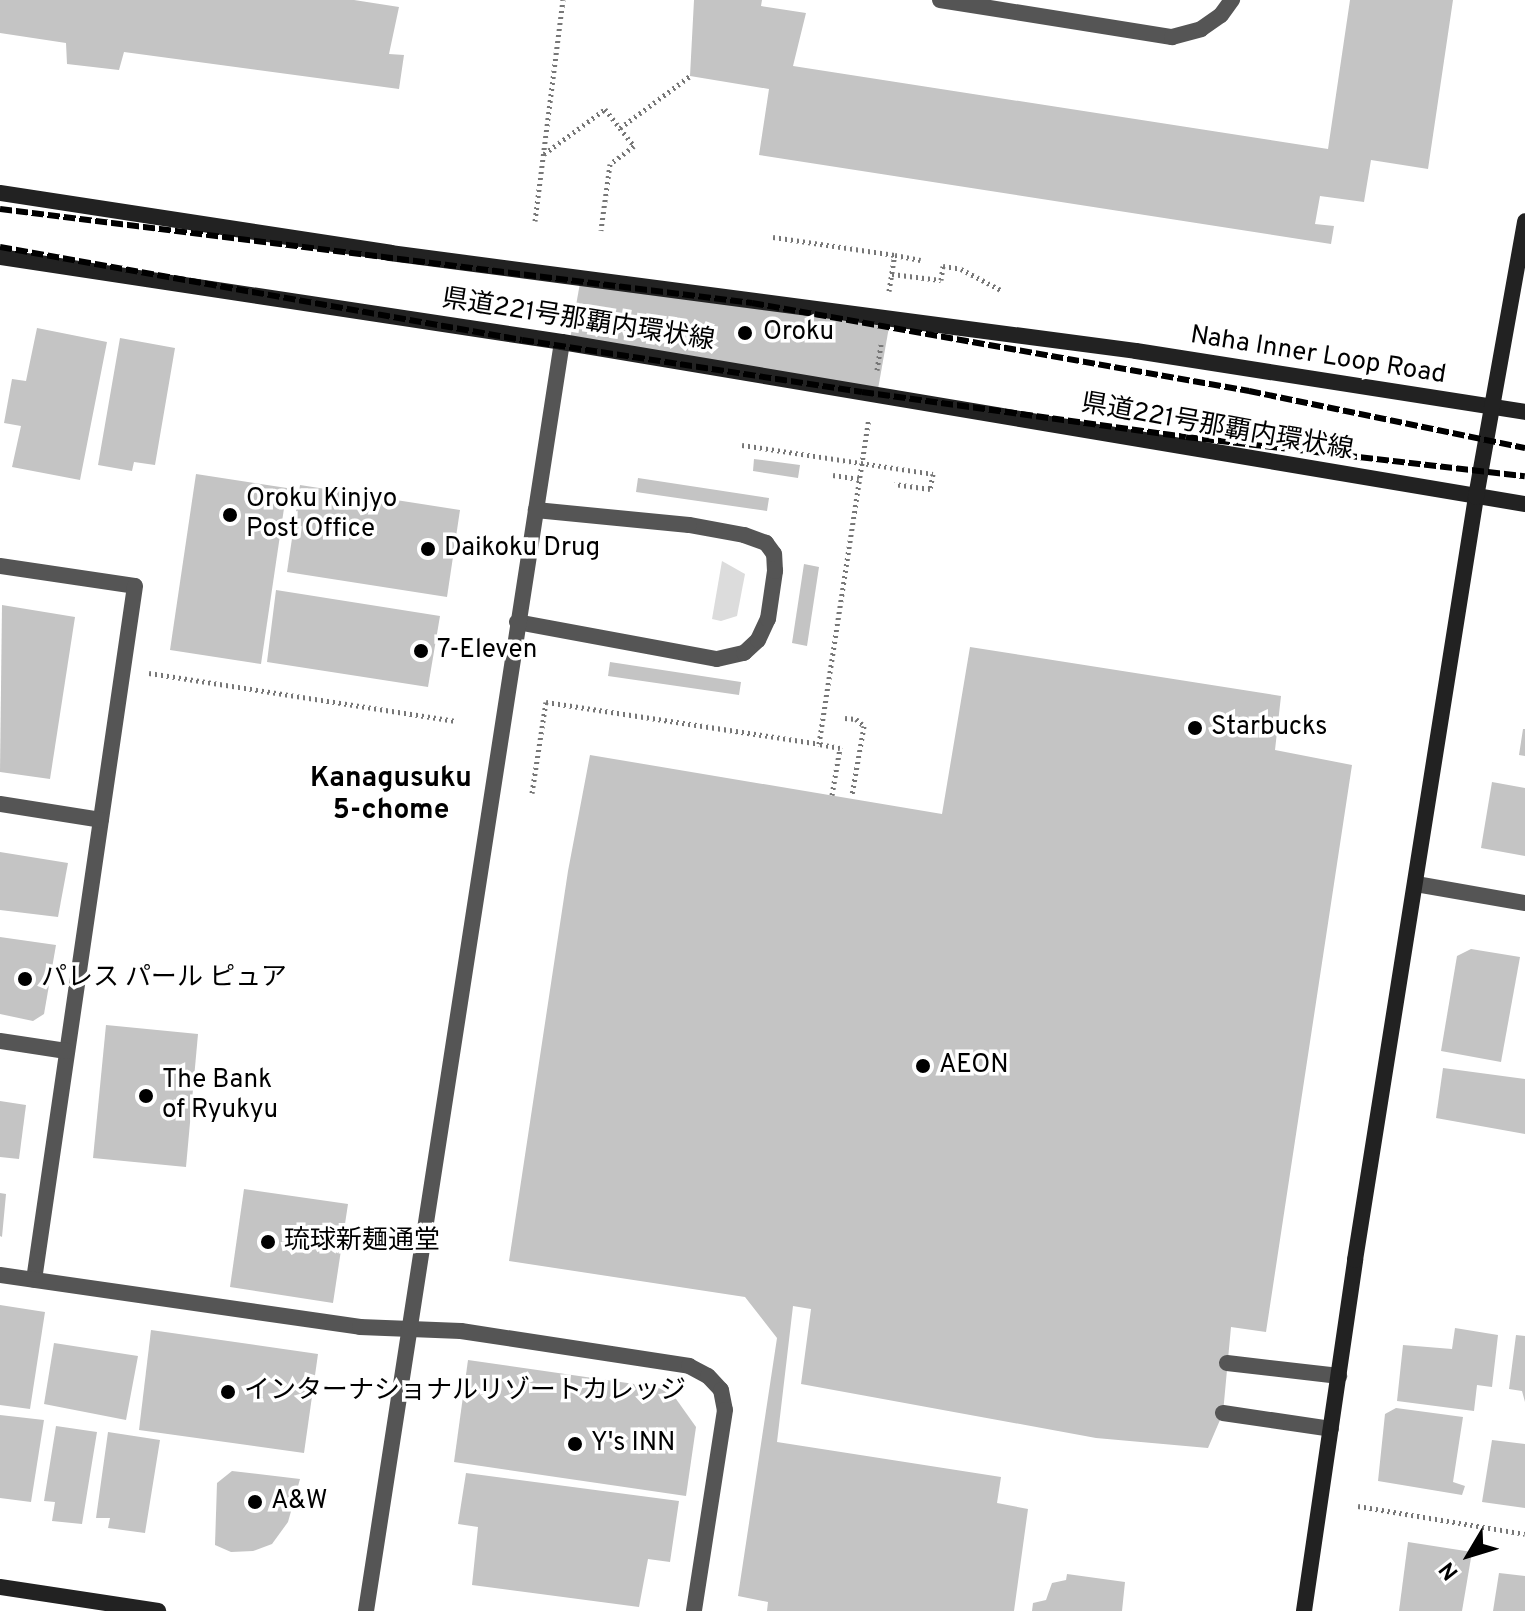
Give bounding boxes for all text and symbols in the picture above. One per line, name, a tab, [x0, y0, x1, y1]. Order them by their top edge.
street label: 県道221号那覇内環状線	[439, 284, 717, 358]
place label: Oroku	[763, 317, 834, 349]
street label: Naha Inner Loop Road	[1188, 320, 1448, 392]
marker: Oroku	[734, 322, 756, 344]
street label: 県道221号那覇内環状線	[1079, 389, 1355, 467]
place label: Oroku Kinjyo Post Office	[246, 484, 397, 546]
marker: Oroku Kinjyo Post Office	[221, 506, 239, 524]
place label: Daikoku Drug	[444, 533, 600, 565]
marker: Daikoku Drug	[419, 540, 437, 558]
place label: 7-Eleven	[437, 635, 537, 667]
marker: 7-Eleven	[412, 642, 430, 660]
place label: Starbucks	[1211, 712, 1327, 744]
marker: Starbucks	[1186, 719, 1204, 737]
district label: Kanagusuku 5-chome	[310, 762, 472, 828]
place label: パレス パール ピュア	[41, 963, 287, 995]
marker: パレス パール ピュア	[16, 970, 34, 988]
place label: AEON	[939, 1050, 1009, 1082]
marker: AEON	[914, 1057, 932, 1075]
place label: The Bank of Ryukyu	[162, 1065, 278, 1126]
marker: The Bank of Ryukyu	[137, 1087, 155, 1105]
place label: 琉球新麺通堂	[284, 1226, 440, 1258]
marker: 琉球新麺通堂	[259, 1233, 277, 1251]
place label: インターナショナルリゾートカレッジ	[244, 1376, 686, 1408]
marker: インターナショナルリゾートカレッジ	[219, 1383, 237, 1401]
place label: Y's INN	[591, 1428, 675, 1460]
marker: Y's INN	[566, 1435, 584, 1453]
place label: A&W	[271, 1486, 328, 1518]
marker: A&W	[246, 1493, 264, 1511]
north arrow	[1429, 1515, 1509, 1595]
text: N	[1434, 1556, 1465, 1585]

